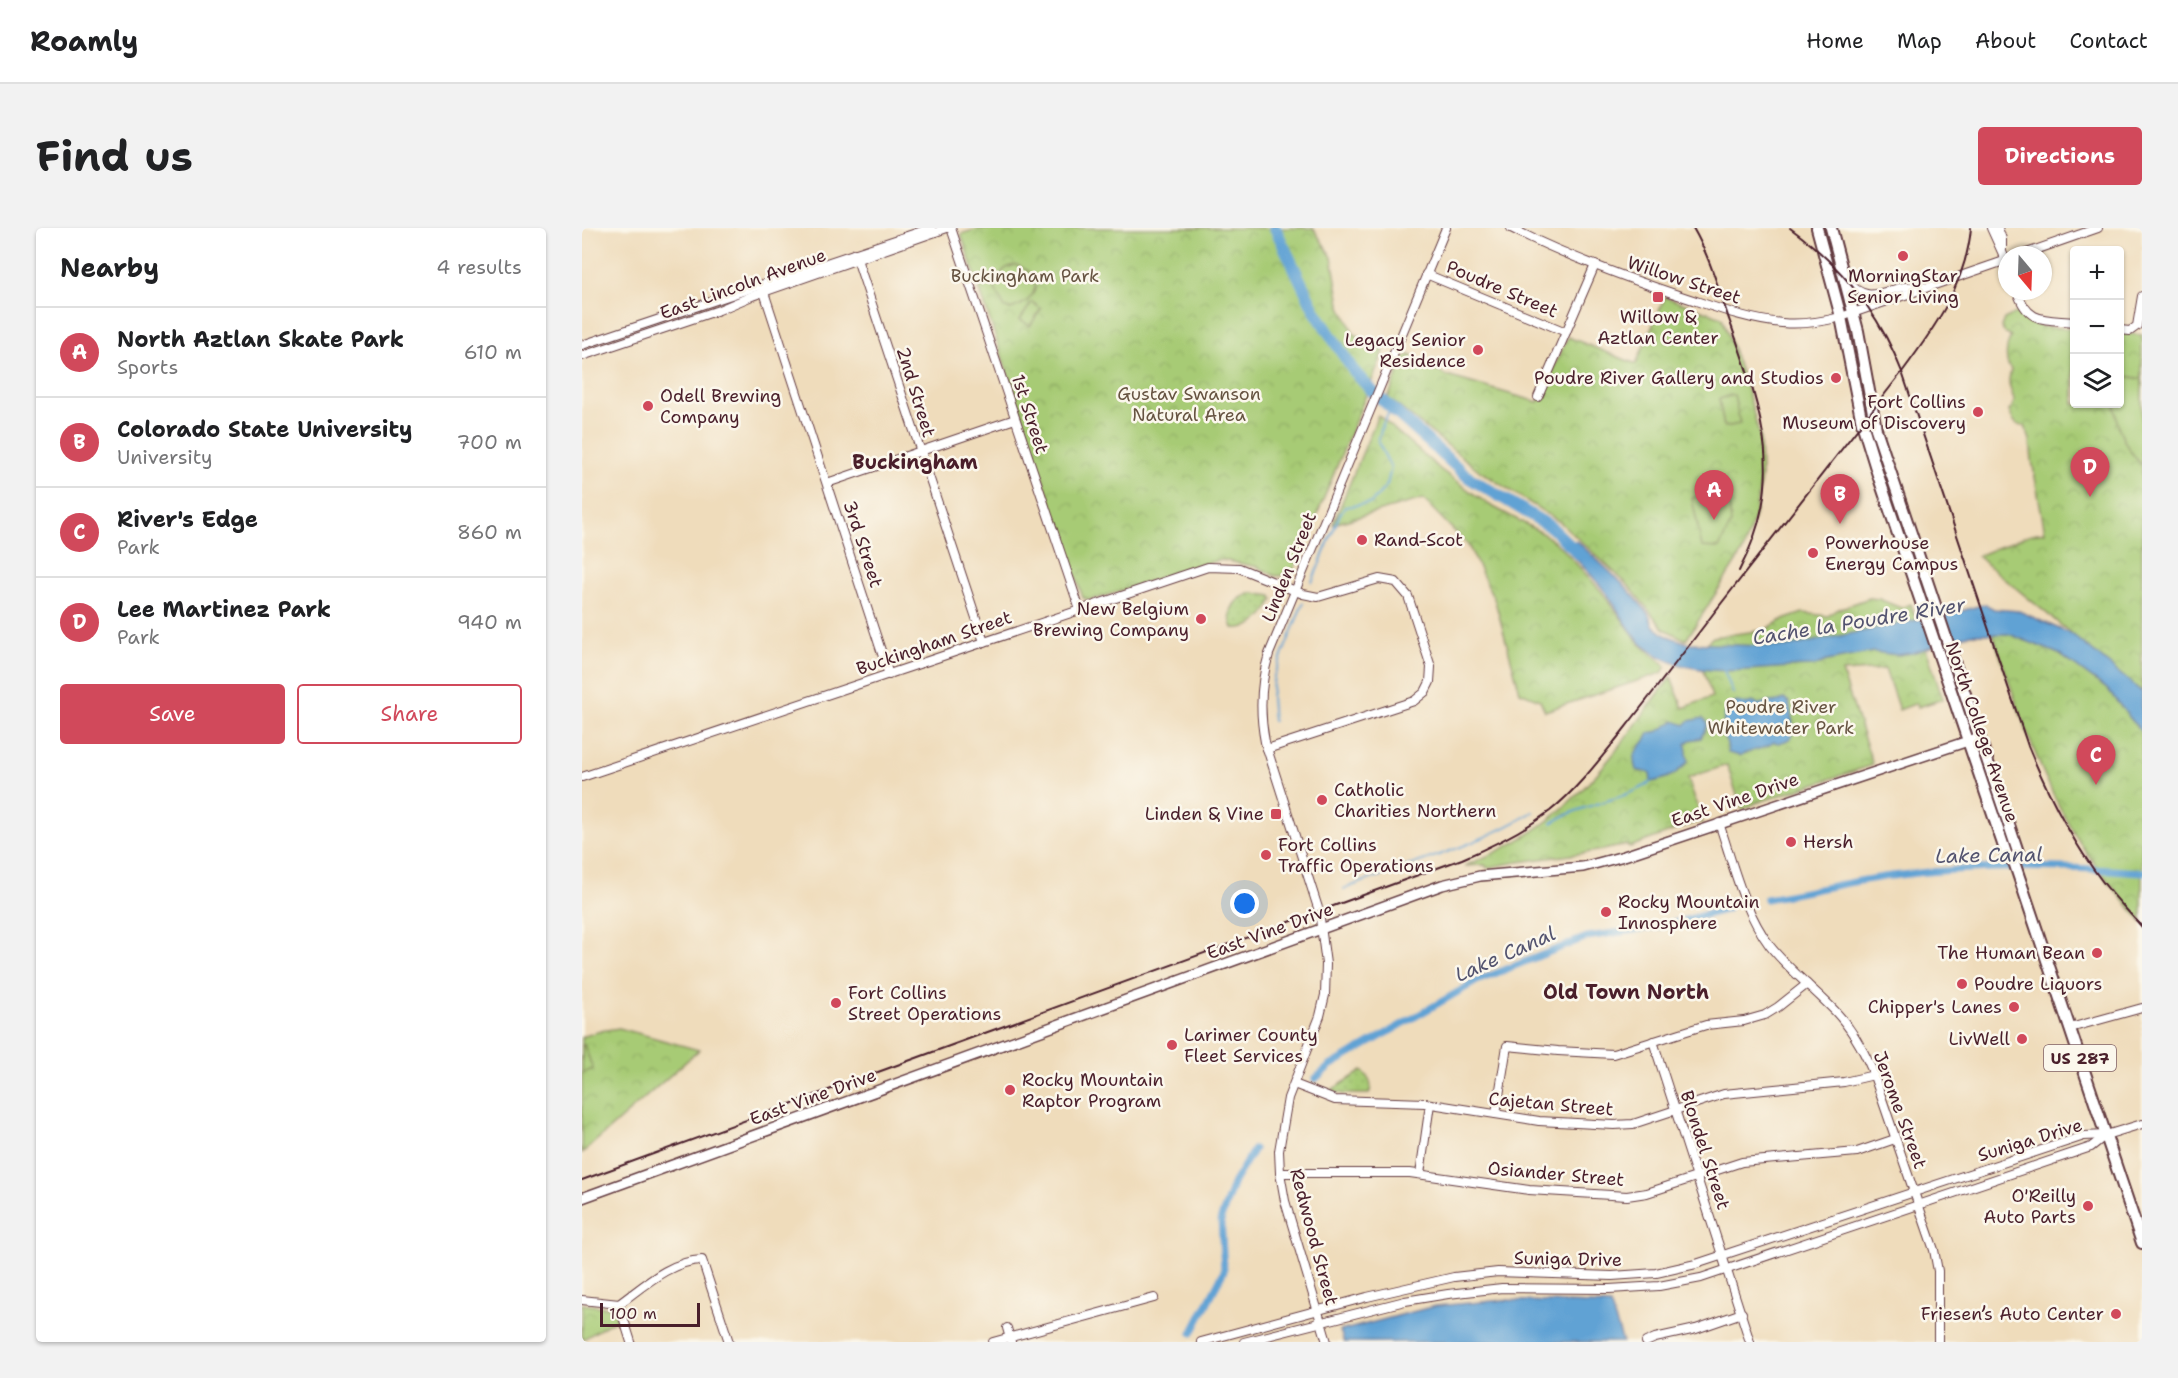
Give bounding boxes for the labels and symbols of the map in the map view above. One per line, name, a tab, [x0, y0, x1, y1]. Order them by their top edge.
street label: East Lincoln Avenue	[657, 243, 829, 325]
north arrow	[1998, 246, 2052, 300]
marker: MorningStar Senior Living	[1896, 249, 1910, 263]
street label: Willow Street	[1624, 250, 1744, 310]
street label: Poudre Street	[1443, 255, 1562, 323]
park label: Buckingham Park	[951, 264, 1099, 288]
place label: MorningStar Senior Living	[1847, 264, 1959, 309]
marker: Willow & Aztlan Center	[1651, 290, 1665, 304]
place label: Willow & Aztlan Center	[1597, 305, 1719, 350]
place label: Legacy Senior Residence	[1345, 328, 1466, 373]
marker: Legacy Senior Residence	[1471, 343, 1485, 357]
street label: 2nd Street	[891, 344, 941, 440]
place label: Poudre River Gallery and Studios	[1534, 366, 1824, 390]
street label: 1st Street	[1006, 371, 1054, 457]
marker: Poudre River Gallery and Studios	[1829, 371, 1843, 385]
park label: Gustav Swanson Natural Area	[1117, 382, 1261, 427]
place label: Odell Brewing Company	[660, 384, 781, 429]
place label: Fort Collins Museum of Discovery	[1782, 390, 1966, 435]
marker: Odell Brewing Company	[641, 399, 655, 413]
marker: Fort Collins Museum of Discovery	[1971, 405, 1985, 419]
pin: D	[2070, 448, 2110, 497]
district label: Buckingham	[852, 449, 978, 475]
pin: A	[1694, 470, 1734, 520]
pin: B	[1820, 474, 1860, 524]
street label: 3rd Street	[838, 497, 888, 591]
street label: Linden Street	[1256, 508, 1322, 626]
place label: Rand-Scot	[1374, 528, 1463, 552]
place label: Powerhouse Energy Campus	[1825, 531, 1958, 576]
marker: Rand-Scot	[1355, 533, 1369, 547]
marker: Powerhouse Energy Campus	[1806, 546, 1820, 560]
water label: Cache la Poudre River	[1751, 591, 1968, 651]
place label: New Belgium Brewing Company	[1033, 597, 1189, 642]
street label: Buckingham Street	[853, 605, 1015, 681]
marker: New Belgium Brewing Company	[1194, 612, 1208, 626]
street label: North College Avenue	[1940, 638, 2024, 826]
park label: Poudre River Whitewater Park	[1708, 695, 1854, 740]
pin: C	[2076, 736, 2116, 785]
street label: East Vine Drive	[1668, 767, 1802, 833]
place label: Catholic Charities Northern	[1334, 778, 1496, 823]
marker: Catholic Charities Northern	[1315, 793, 1329, 807]
place label: Linden & Vine	[1145, 802, 1264, 826]
marker: Linden & Vine	[1269, 807, 1283, 821]
place label: Hersh	[1803, 830, 1853, 854]
place label: Fort Collins Traffic Operations	[1278, 833, 1434, 878]
marker: Hersh	[1784, 835, 1798, 849]
water label: Lake Canal	[1935, 841, 2043, 869]
marker: Fort Collins Traffic Operations	[1259, 848, 1273, 862]
your location	[1230, 889, 1259, 918]
place label: Rocky Mountain Innosphere	[1618, 890, 1760, 935]
street label: East Vine Drive	[1203, 897, 1337, 965]
marker: Rocky Mountain Innosphere	[1599, 905, 1613, 919]
water label: Lake Canal	[1451, 920, 1559, 988]
place label: The Human Bean	[1937, 941, 2085, 965]
marker: The Human Bean	[2090, 946, 2104, 960]
place label: Poudre Liquors	[1974, 972, 2103, 996]
marker: Poudre Liquors	[1955, 977, 1969, 991]
district label: Old Town North	[1543, 979, 1709, 1005]
place label: Fort Collins Street Operations	[848, 981, 1001, 1026]
place label: Chipper's Lanes	[1868, 995, 2002, 1019]
marker: Fort Collins Street Operations	[829, 996, 843, 1010]
marker: Chipper's Lanes	[2007, 1000, 2021, 1014]
place label: Larimer County Fleet Services	[1184, 1023, 1318, 1068]
place label: LivWell	[1949, 1027, 2011, 1051]
marker: LivWell	[2015, 1032, 2029, 1046]
marker: Larimer County Fleet Services	[1165, 1038, 1179, 1052]
road number: US 287	[2044, 1045, 2116, 1071]
street label: Jerome Street	[1868, 1048, 1932, 1172]
street label: East Vine Drive	[746, 1063, 880, 1131]
place label: Rocky Mountain Raptor Program	[1022, 1068, 1164, 1113]
marker: Rocky Mountain Raptor Program	[1003, 1083, 1017, 1097]
street label: Cajetan Street	[1488, 1087, 1615, 1121]
street label: Blondel Street	[1674, 1087, 1736, 1213]
street label: Suniga Drive	[1975, 1113, 2085, 1167]
street label: Osiander Street	[1487, 1156, 1625, 1192]
street label: Redwood Street	[1284, 1166, 1344, 1308]
place label: O'Reilly Auto Parts	[1983, 1184, 2076, 1229]
marker: O'Reilly Auto Parts	[2081, 1199, 2095, 1213]
street label: Suniga Drive	[1514, 1246, 1622, 1272]
scale bar	[600, 1300, 700, 1328]
place label: Friesen’s Auto Center	[1921, 1302, 2104, 1326]
marker: Friesen’s Auto Center	[2109, 1307, 2123, 1321]

